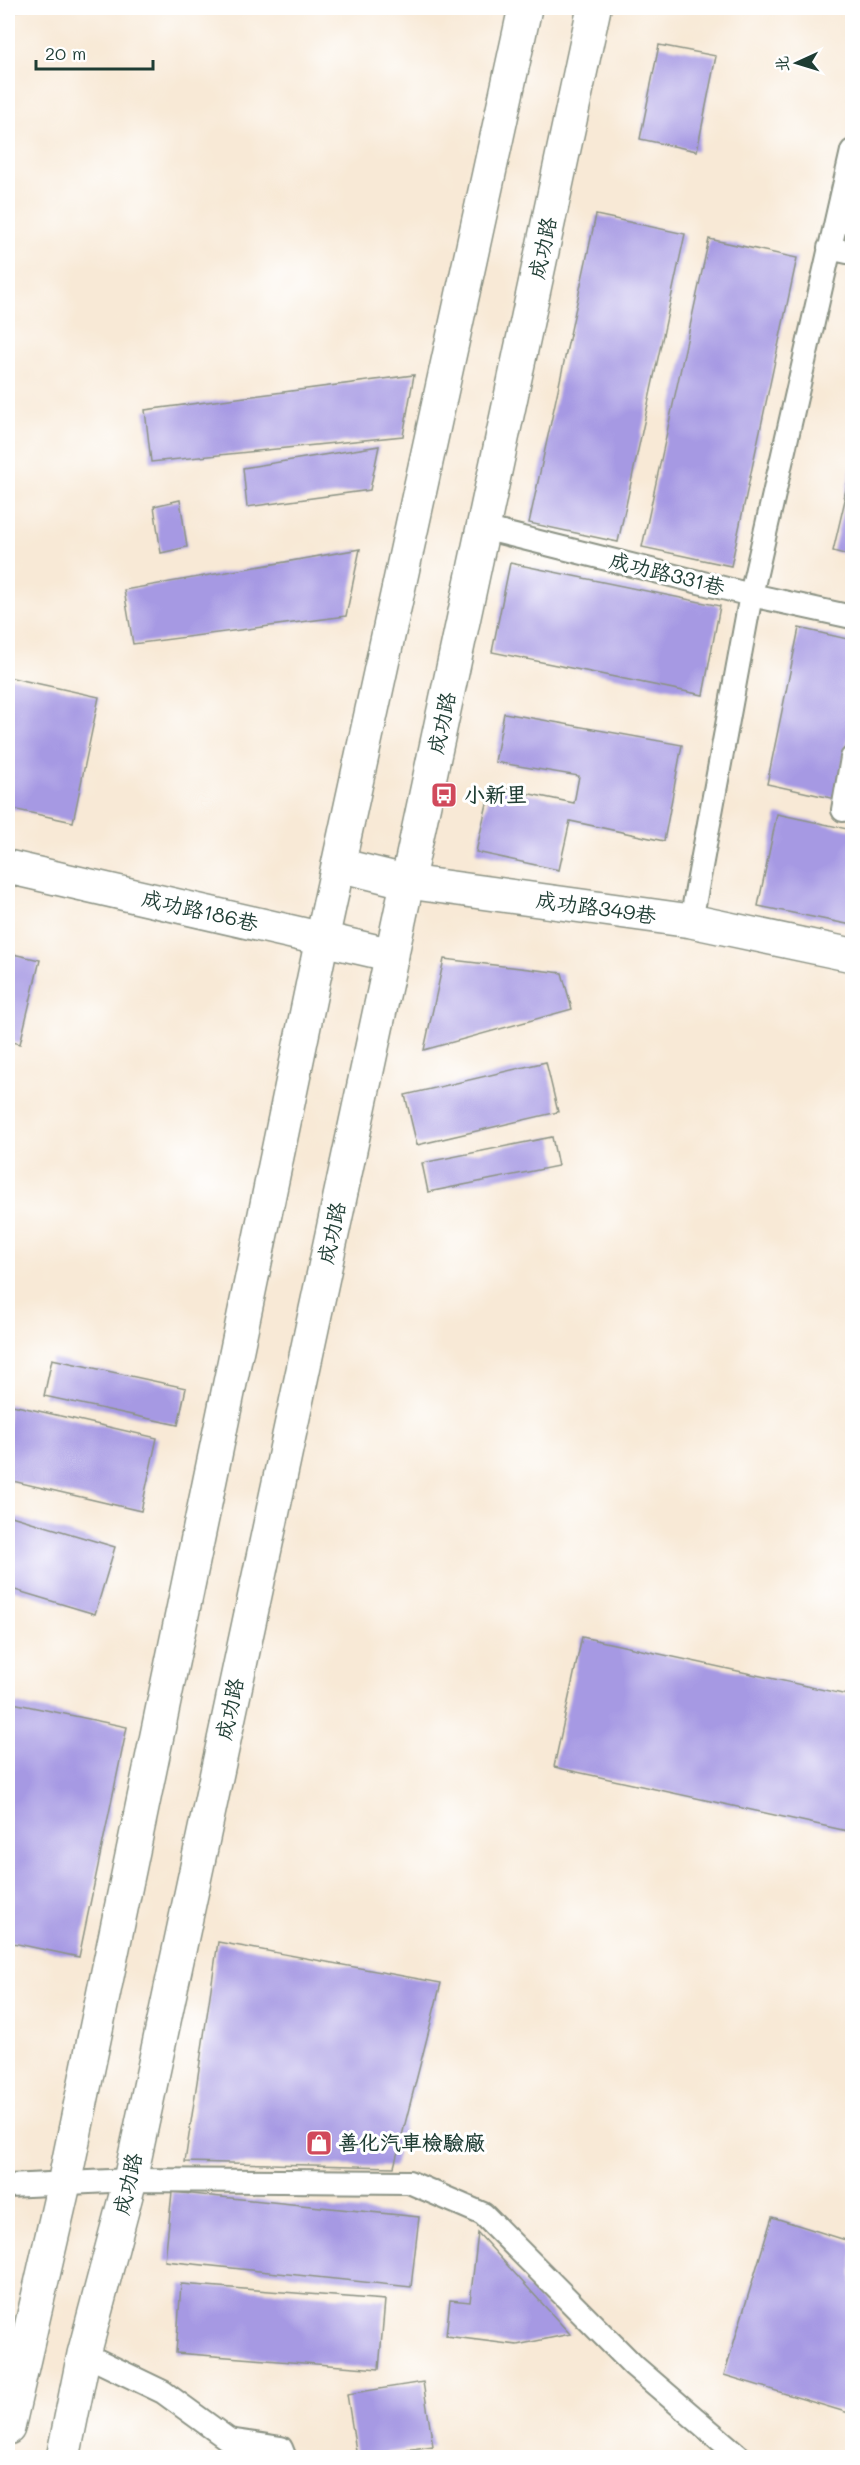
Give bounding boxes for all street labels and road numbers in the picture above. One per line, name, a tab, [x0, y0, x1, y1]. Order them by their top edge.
street label: 成功路	[522, 214, 561, 281]
street label: 成功路331巷	[607, 545, 728, 600]
street label: 成功路	[421, 689, 460, 756]
street label: 成功路186巷	[139, 883, 261, 936]
street label: 成功路349巷	[534, 885, 658, 928]
street label: 成功路	[311, 1199, 350, 1266]
street label: 成功路	[209, 1675, 248, 1742]
street label: 成功路	[106, 2150, 147, 2217]

